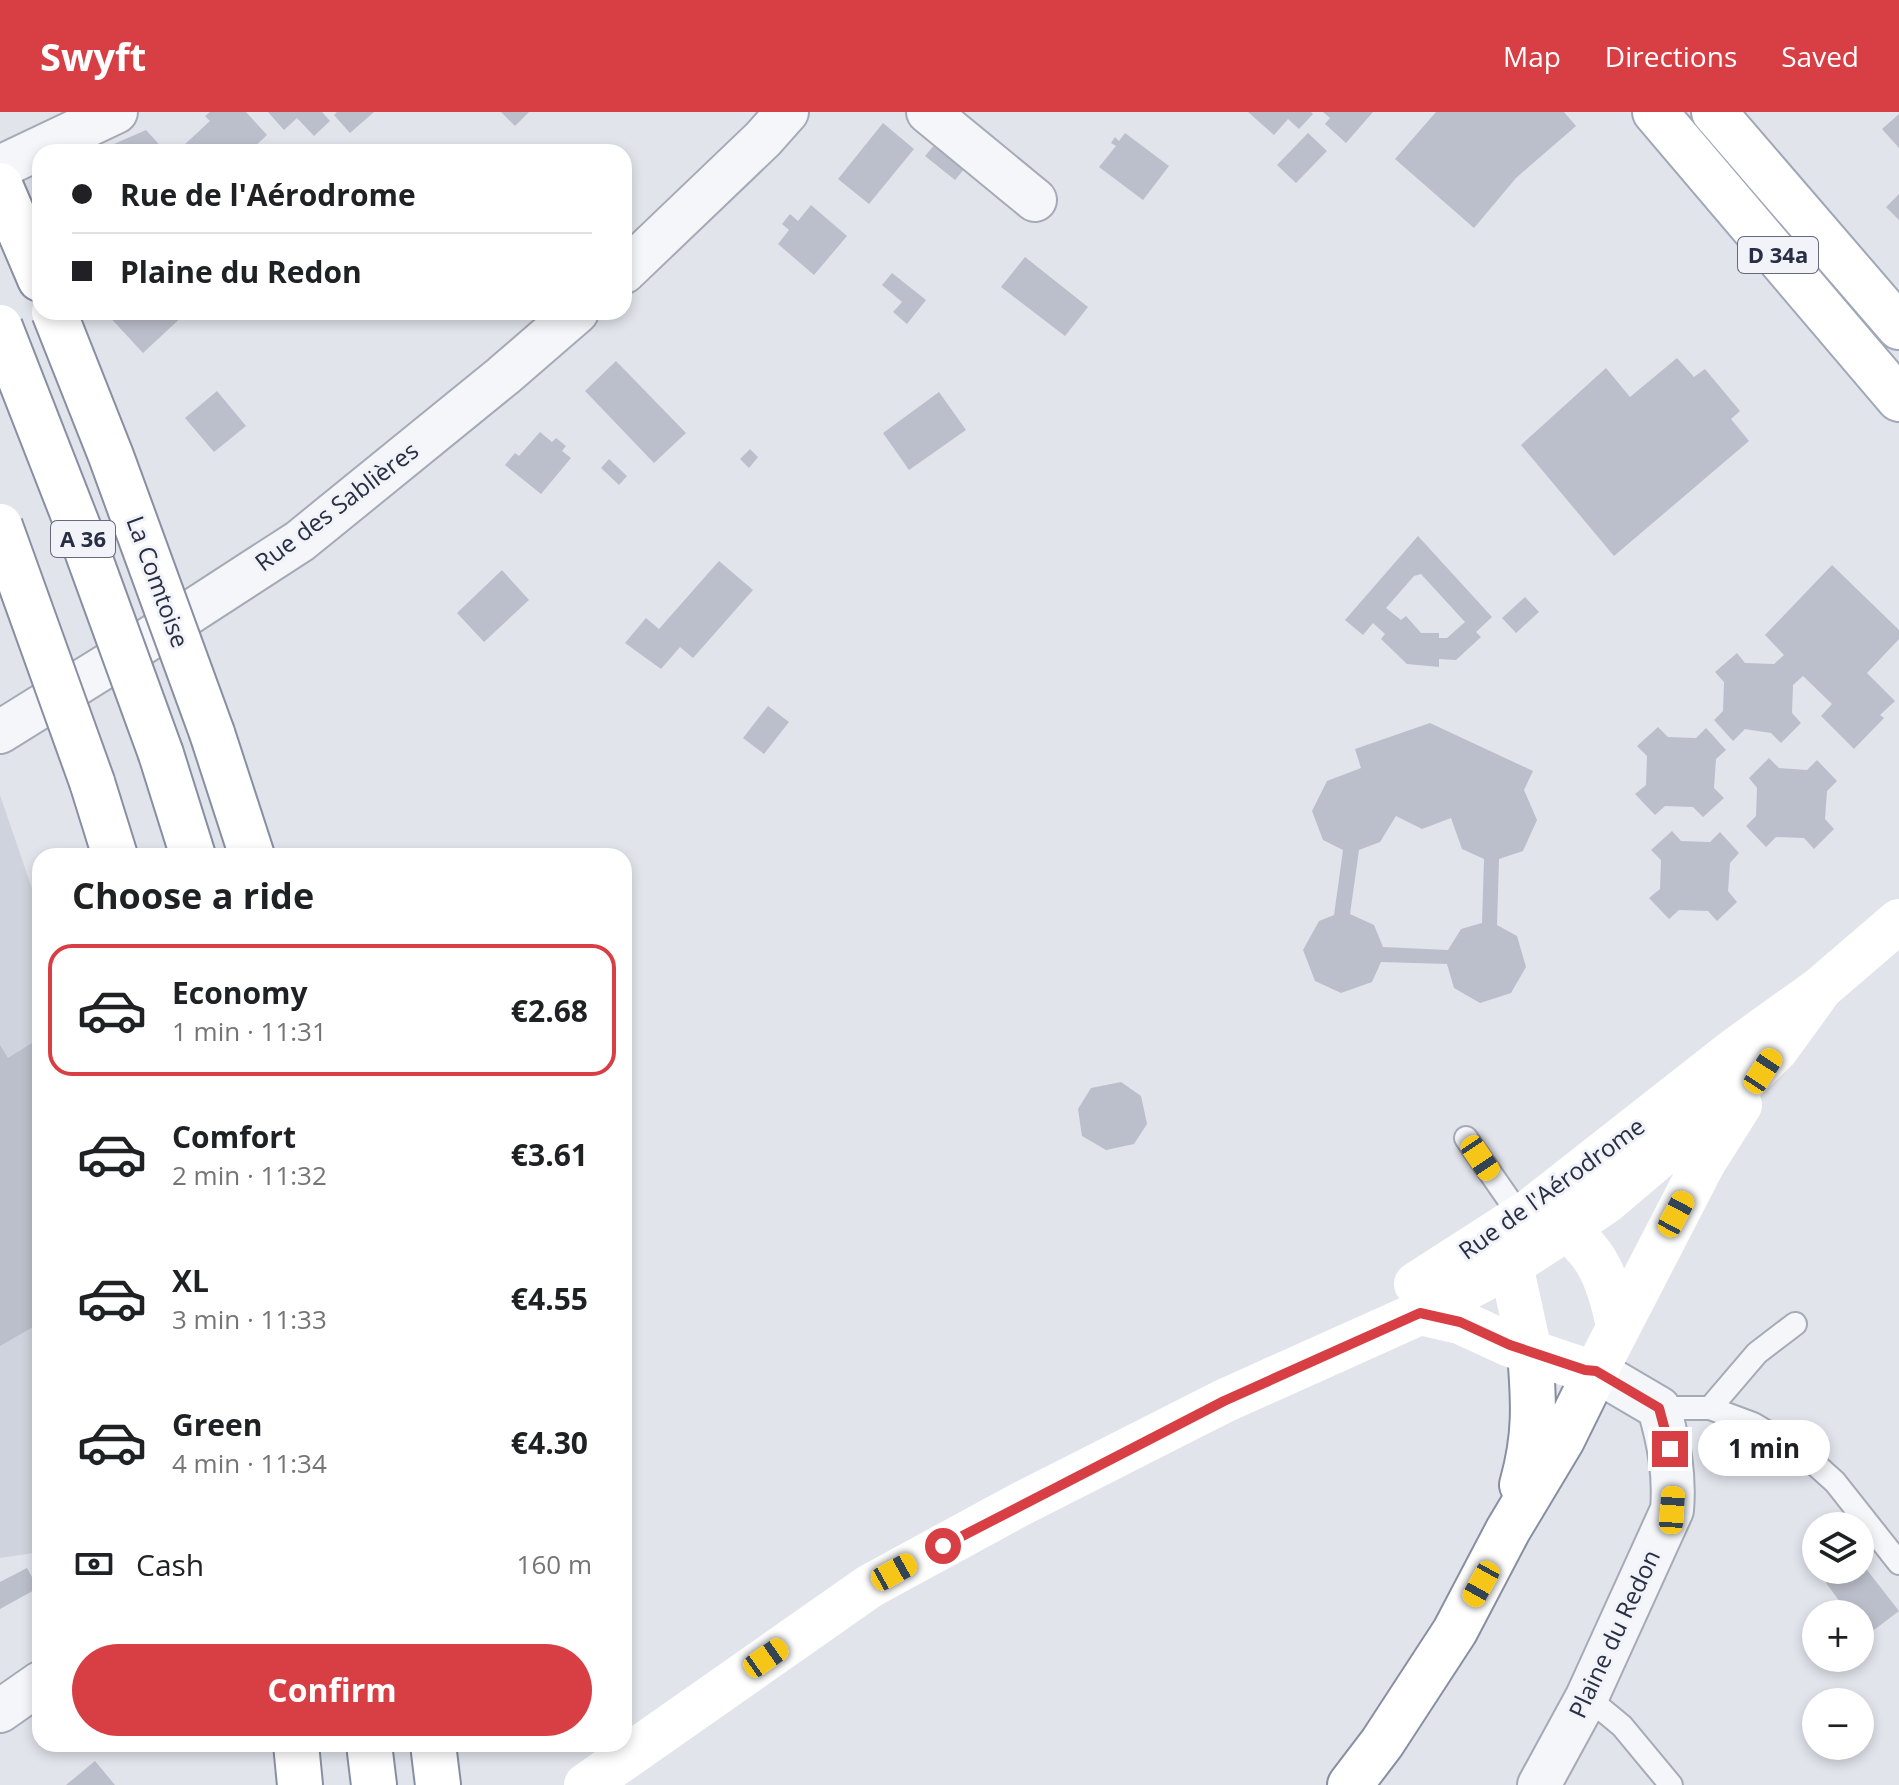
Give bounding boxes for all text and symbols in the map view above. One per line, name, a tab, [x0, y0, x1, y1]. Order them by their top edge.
text: Swyft	[40, 30, 146, 82]
text: Map	[1503, 37, 1561, 75]
text: Directions	[1605, 37, 1737, 75]
text: Saved	[1781, 37, 1859, 75]
text: Rue de l'Aérodrome	[120, 174, 416, 215]
road number: D 34a	[1738, 237, 1818, 273]
text: Plaine du Redon	[120, 251, 362, 292]
street label: Rue des Sablières	[248, 433, 425, 578]
street label: La Comtoise	[119, 511, 197, 652]
road number: A 36	[51, 521, 115, 557]
text: Choose a ride	[72, 871, 314, 920]
text: Economy	[172, 972, 308, 1013]
icon: car	[76, 974, 148, 1046]
text: €2.68	[511, 990, 588, 1031]
text: 1 min · 11:31	[172, 1013, 327, 1049]
car	[1740, 1044, 1786, 1098]
street label: Rue de l'Aérodrome	[1451, 1109, 1651, 1267]
text: Comfort	[172, 1116, 296, 1157]
icon: car	[76, 1118, 148, 1190]
car	[1457, 1131, 1503, 1185]
text: €3.61	[511, 1134, 588, 1175]
text: 2 min · 11:32	[172, 1157, 327, 1193]
car	[1654, 1187, 1698, 1241]
text: XL	[172, 1260, 209, 1301]
icon: car	[76, 1262, 148, 1334]
text: €4.55	[511, 1278, 588, 1319]
text: 3 min · 11:33	[172, 1301, 327, 1337]
text: Green	[172, 1404, 263, 1445]
icon: car	[76, 1406, 148, 1478]
callout: 1 min	[1698, 1421, 1830, 1477]
text: €4.30	[511, 1422, 588, 1463]
text: 1 min	[1728, 1430, 1800, 1466]
route end	[1652, 1431, 1688, 1467]
text: 4 min · 11:34	[172, 1445, 327, 1481]
car	[1658, 1485, 1686, 1535]
map controls	[1802, 1512, 1874, 1760]
button: layers	[1802, 1512, 1874, 1584]
route start	[925, 1528, 961, 1564]
icon: cash	[72, 1542, 116, 1586]
text: Cash	[136, 1544, 204, 1585]
street label: Plaine du Redon	[1560, 1544, 1667, 1723]
text: 160 m	[517, 1546, 592, 1582]
car	[867, 1550, 921, 1594]
car	[1459, 1557, 1503, 1611]
button: +	[1802, 1600, 1874, 1672]
car	[739, 1634, 793, 1682]
button: Confirm	[72, 1644, 592, 1736]
button: −	[1802, 1688, 1874, 1760]

